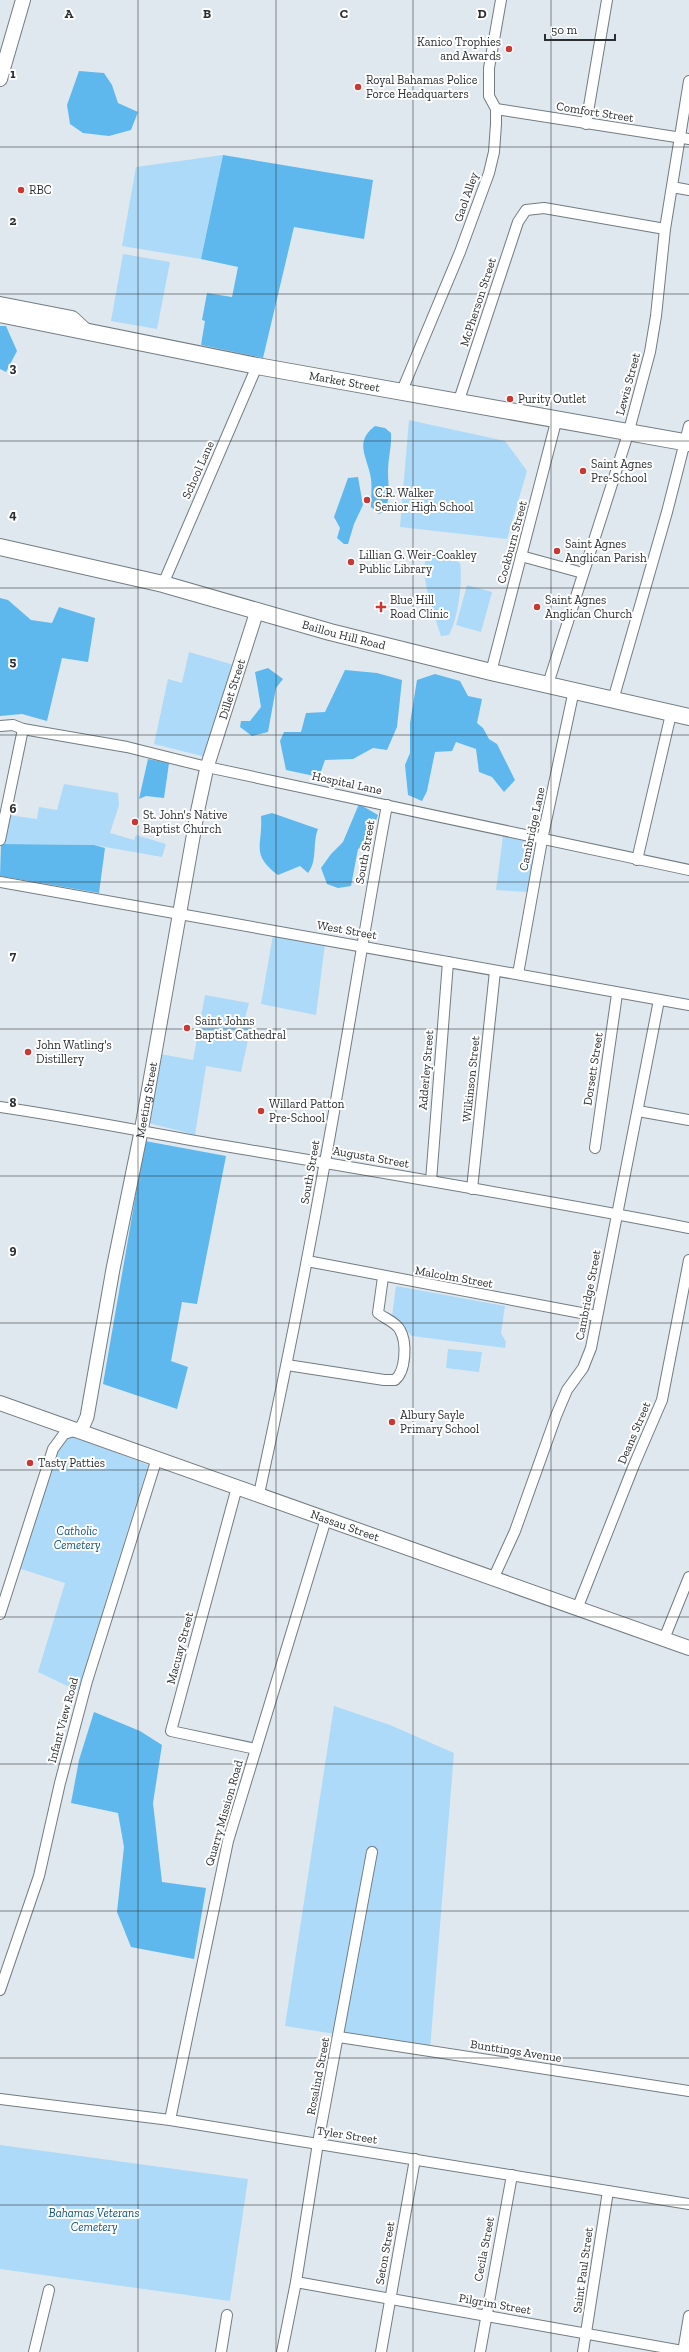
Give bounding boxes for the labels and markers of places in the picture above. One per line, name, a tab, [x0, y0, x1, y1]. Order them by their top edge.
place label: Kanico Trophies and Awards	[417, 35, 501, 63]
marker: Kanico Trophies and Awards	[504, 44, 514, 54]
place label: Royal Bahamas Police Force Headquarters	[366, 73, 478, 101]
marker: Royal Bahamas Police Force Headquarters	[353, 82, 363, 92]
place label: RBC	[29, 183, 52, 197]
marker: RBC	[16, 185, 26, 195]
place label: Purity Outlet	[518, 392, 587, 406]
marker: Purity Outlet	[505, 394, 515, 404]
place label: Saint Agnes Pre-School	[591, 457, 652, 485]
marker: Saint Agnes Pre-School	[578, 466, 588, 476]
place label: C.R. Walker Senior High School	[375, 486, 474, 514]
marker: C.R. Walker Senior High School	[362, 495, 372, 505]
place label: Saint Agnes Anglican Parish	[565, 537, 647, 565]
marker: Saint Agnes Anglican Parish	[552, 546, 562, 556]
place label: Lillian G. Weir-Coakley Public Library	[359, 548, 477, 576]
marker: Lillian G. Weir-Coakley Public Library	[346, 557, 356, 567]
place label: Blue Hill Road Clinic	[390, 593, 449, 621]
place label: Saint Agnes Anglican Church	[545, 593, 633, 621]
marker: Blue Hill Road Clinic	[375, 601, 387, 613]
marker: Saint Agnes Anglican Church	[532, 602, 542, 612]
place label: St. John's Native Baptist Church	[143, 808, 228, 836]
marker: St. John's Native Baptist Church	[130, 817, 140, 827]
place label: Saint Johns Baptist Cathedral	[195, 1014, 286, 1042]
marker: Saint Johns Baptist Cathedral	[182, 1023, 192, 1033]
place label: John Watling's Distillery	[36, 1038, 112, 1066]
marker: John Watling's Distillery	[23, 1047, 33, 1057]
place label: Willard Patton Pre-School	[269, 1097, 345, 1125]
marker: Willard Patton Pre-School	[256, 1106, 266, 1116]
place label: Albury Sayle Primary School	[400, 1408, 479, 1436]
marker: Albury Sayle Primary School	[387, 1417, 397, 1427]
place label: Tasty Patties	[38, 1456, 105, 1470]
marker: Tasty Patties	[25, 1458, 35, 1468]

